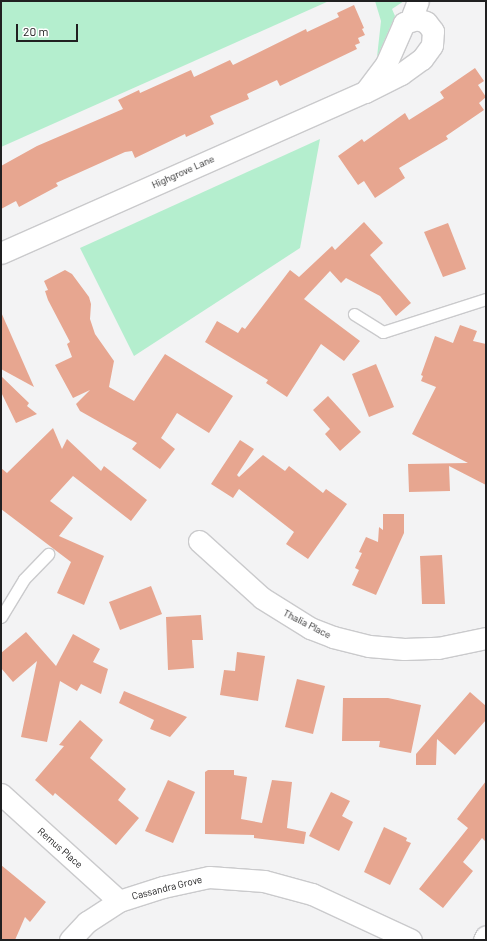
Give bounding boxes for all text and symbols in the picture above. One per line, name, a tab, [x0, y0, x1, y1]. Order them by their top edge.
scale bar	[18, 16, 80, 42]
text: 20 m	[23, 24, 49, 38]
street label: Highgrove Lane	[150, 153, 216, 191]
street label: Thalia Place	[281, 607, 333, 641]
street label: Remus Place	[35, 825, 85, 871]
street label: Cassandra Grove	[131, 873, 203, 903]

